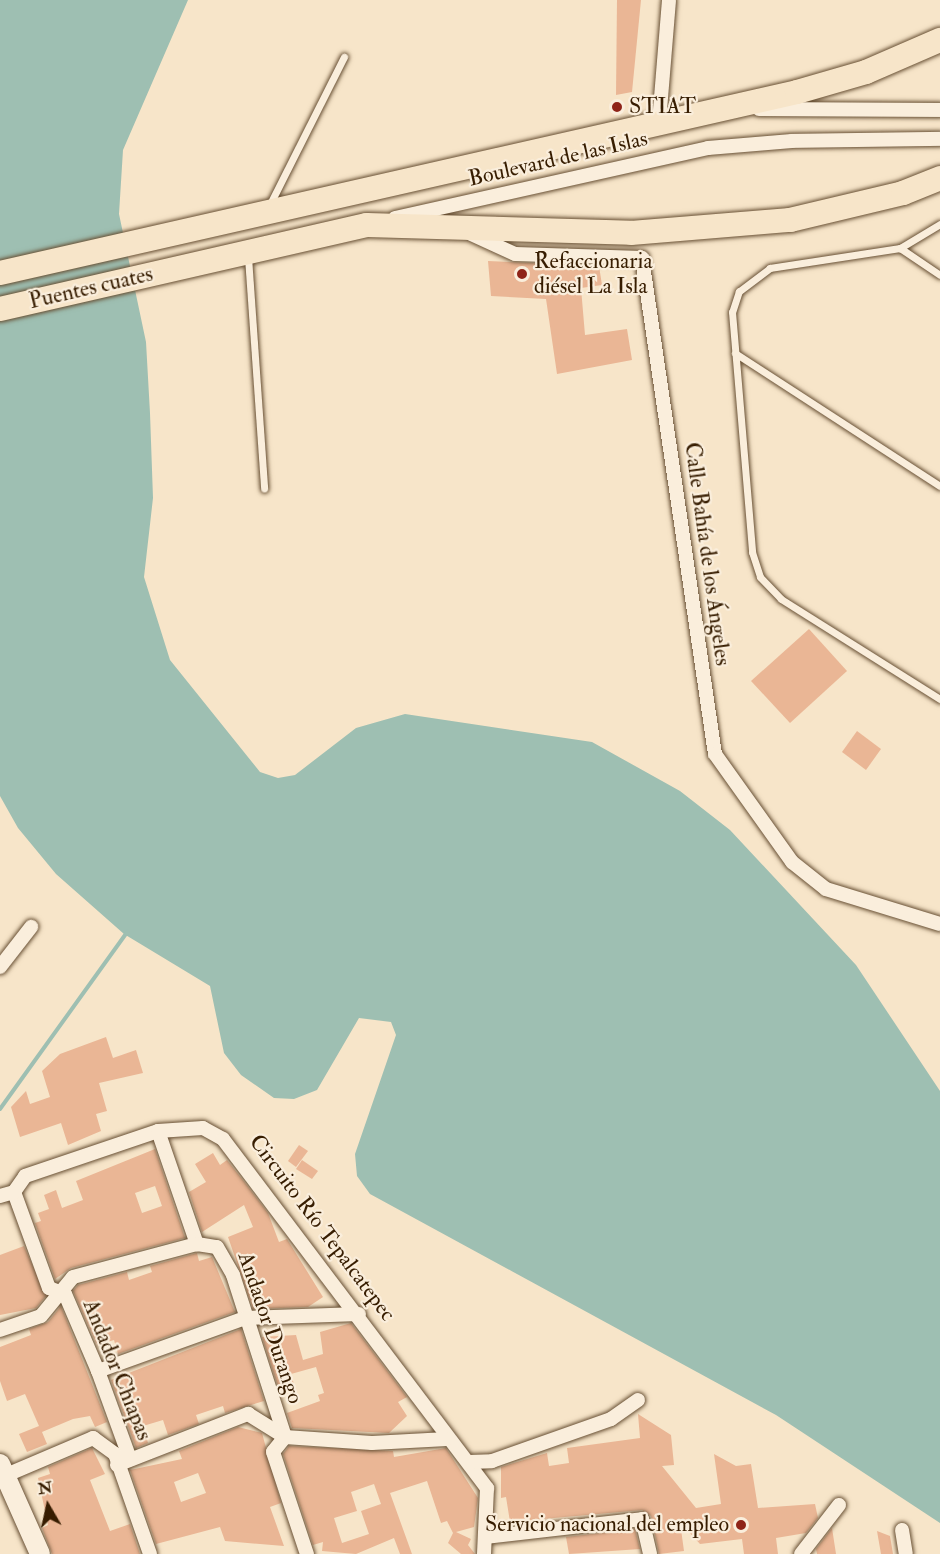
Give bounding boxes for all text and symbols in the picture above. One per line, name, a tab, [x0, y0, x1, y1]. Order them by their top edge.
place label: STIAT	[629, 94, 696, 120]
marker: STIAT	[610, 100, 624, 114]
street label: Boulevard de las Islas	[466, 126, 650, 192]
place label: Refaccionaria diésel La Isla	[534, 248, 652, 300]
street label: Puentes cuates	[26, 261, 156, 315]
marker: Refaccionaria diésel La Isla	[515, 267, 529, 281]
street label: Calle Bahía de los Ángeles	[678, 441, 736, 667]
street label: Circuito Río Tepalcatepec	[243, 1130, 401, 1326]
street label: Andador Durango	[232, 1249, 308, 1407]
street label: Andador Chiapas	[77, 1296, 157, 1444]
north arrow	[18, 1476, 78, 1536]
text: N	[37, 1477, 54, 1499]
place label: Servicio nacional del empleo	[485, 1512, 729, 1538]
marker: Servicio nacional del empleo	[734, 1518, 748, 1532]

